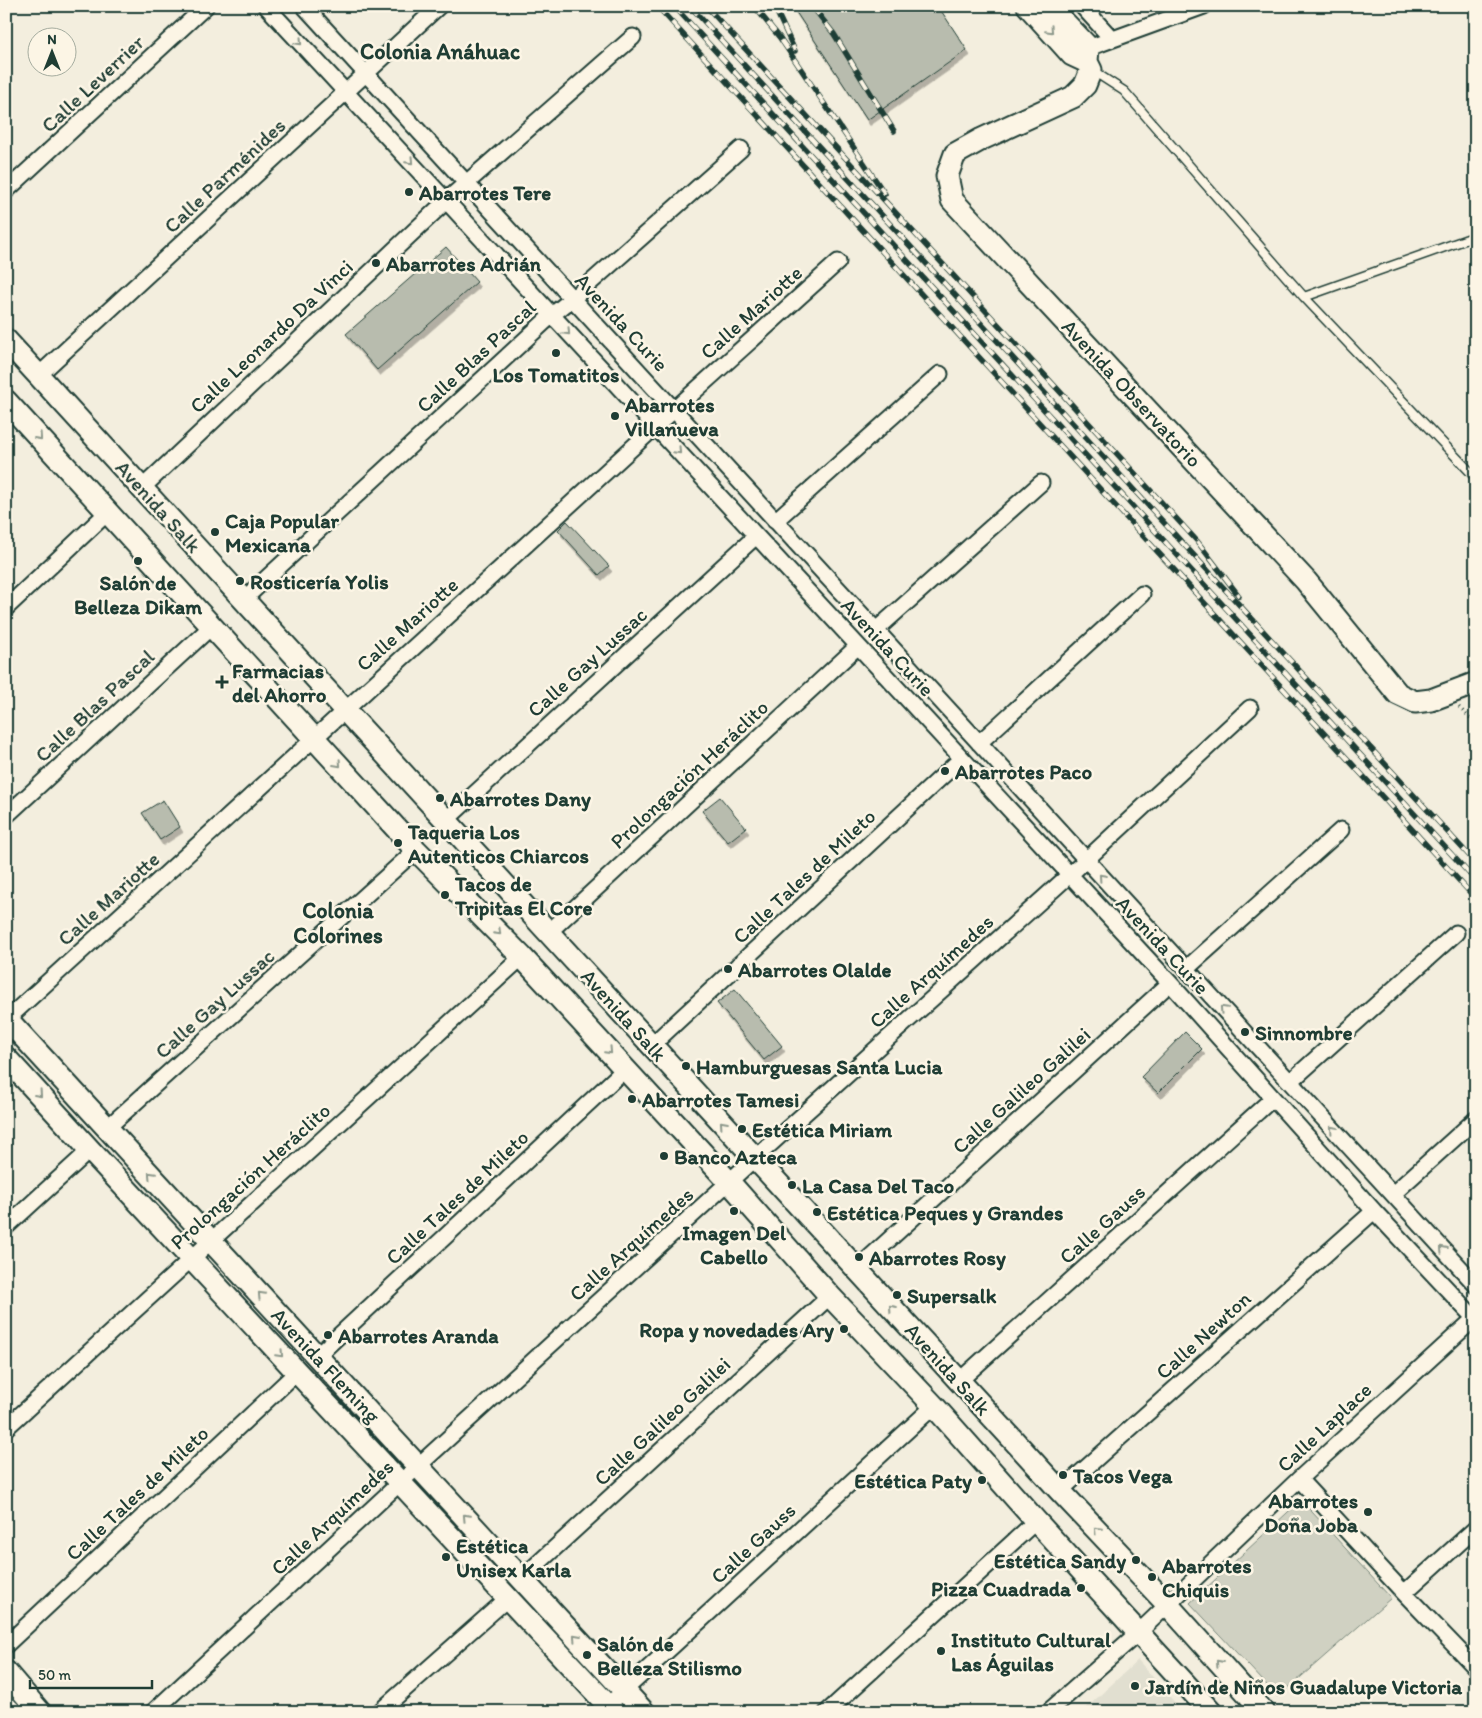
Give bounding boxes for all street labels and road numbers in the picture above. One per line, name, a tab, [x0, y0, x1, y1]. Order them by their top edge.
street label: Calle Leverrier	[35, 29, 149, 137]
street label: Calle Parménides	[158, 112, 290, 238]
street label: Calle Leonardo Da Vinci	[184, 254, 358, 418]
street label: Calle Mariotte	[695, 260, 807, 364]
street label: Avenida Curie	[570, 268, 674, 376]
street label: Calle Blas Pascal	[411, 294, 541, 418]
street label: Avenida Observatorio	[1057, 314, 1207, 472]
street label: Avenida Salk	[111, 455, 207, 558]
street label: Calle Mariotte	[351, 572, 463, 676]
street label: Avenida Curie	[836, 593, 940, 701]
street label: Calle Gay Lussac	[522, 602, 652, 722]
street label: Calle Blas Pascal	[29, 643, 159, 767]
street label: Prolongación Heráclito	[605, 694, 773, 854]
street label: Calle Tales de Mileto	[727, 803, 881, 949]
street label: Calle Mariotte	[52, 846, 164, 950]
street label: Avenida Curie	[1111, 891, 1215, 999]
street label: Calle Arquímedes	[864, 909, 998, 1033]
street label: Calle Gay Lussac	[149, 943, 279, 1063]
street label: Avenida Salk	[576, 964, 672, 1067]
street label: Calle Galileo Galilei	[947, 1021, 1095, 1159]
street label: Prolongación Heráclito	[165, 1098, 335, 1254]
street label: Calle Tales de Mileto	[380, 1124, 534, 1270]
street label: Calle Gauss	[1054, 1179, 1150, 1269]
street label: Calle Arquímedes	[564, 1182, 698, 1306]
street label: Calle Newton	[1150, 1286, 1256, 1384]
street label: Avenida Fleming	[266, 1302, 386, 1428]
street label: Avenida Salk	[900, 1318, 996, 1421]
street label: Calle Galileo Galilei	[589, 1351, 735, 1491]
street label: Calle Laplace	[1272, 1377, 1376, 1477]
street label: Calle Tales de Mileto	[60, 1420, 214, 1566]
street label: Calle Arquímedes	[266, 1454, 398, 1580]
street label: Calle Gauss	[705, 1497, 801, 1589]

